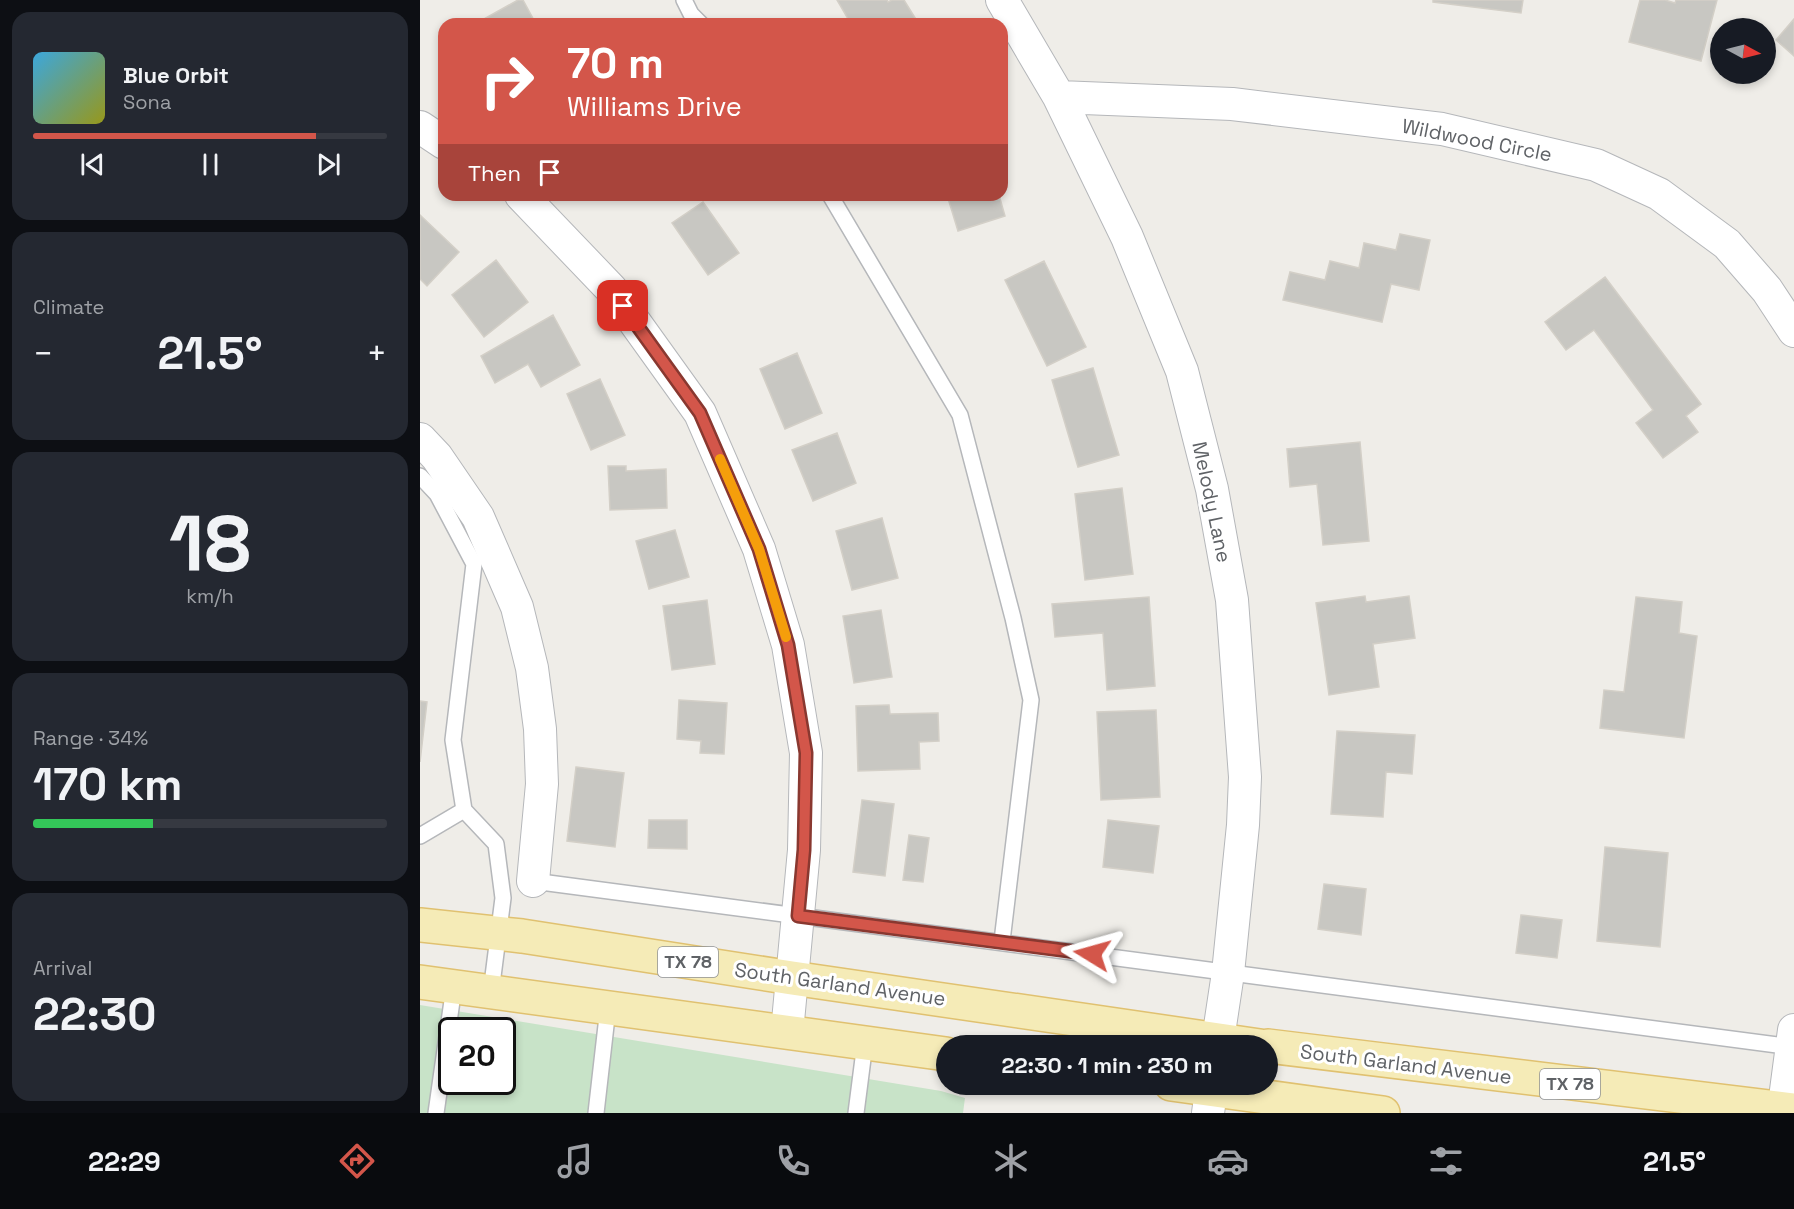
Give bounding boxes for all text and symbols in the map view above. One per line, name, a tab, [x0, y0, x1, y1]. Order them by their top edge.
north arrow	[1710, 18, 1776, 84]
map controls	[1710, 18, 1776, 84]
text: 70 m	[567, 37, 664, 90]
icon: right	[468, 42, 546, 120]
text: Blue Orbit	[123, 61, 229, 89]
text: Sona	[123, 89, 171, 115]
text: Williams Drive	[567, 89, 742, 124]
street label: Wildwood Circle	[1400, 113, 1554, 167]
icon: previous	[76, 148, 109, 181]
icon: pause	[194, 148, 227, 181]
icon: next	[312, 148, 345, 181]
icon: arrive	[533, 156, 566, 189]
text: Then	[468, 159, 521, 187]
pin	[597, 280, 648, 331]
icon: arrive	[606, 289, 639, 322]
text: Climate	[33, 294, 104, 320]
text: 21.5°	[157, 325, 263, 382]
text: −	[33, 333, 53, 375]
text: +	[367, 333, 387, 375]
street label: Melody Lane	[1186, 439, 1238, 565]
text: 18	[169, 494, 251, 594]
text: km/h	[186, 583, 234, 609]
text: Range · 34%	[33, 725, 148, 751]
text: 170 km	[33, 756, 183, 813]
position arrow	[1060, 922, 1124, 986]
road number: TX 78	[658, 947, 718, 977]
text: Arrival	[33, 955, 92, 981]
street label: South Garland Avenue	[733, 956, 947, 1012]
text: 22:30	[33, 986, 156, 1043]
speed limit sign: 20	[438, 1017, 516, 1095]
street label: South Garland Avenue	[1299, 1038, 1513, 1090]
text: 22:30 · 1 min · 230 m	[1001, 1051, 1213, 1079]
road number: TX 78	[1540, 1069, 1600, 1099]
icon: directions	[336, 1140, 378, 1182]
icon: music	[554, 1140, 596, 1182]
icon: phone	[772, 1140, 814, 1182]
icon: climate	[990, 1140, 1032, 1182]
icon: car	[1207, 1140, 1249, 1182]
icon: filters	[1425, 1140, 1467, 1182]
text: 22:29	[88, 1144, 161, 1179]
text: 21.5°	[1643, 1144, 1706, 1179]

